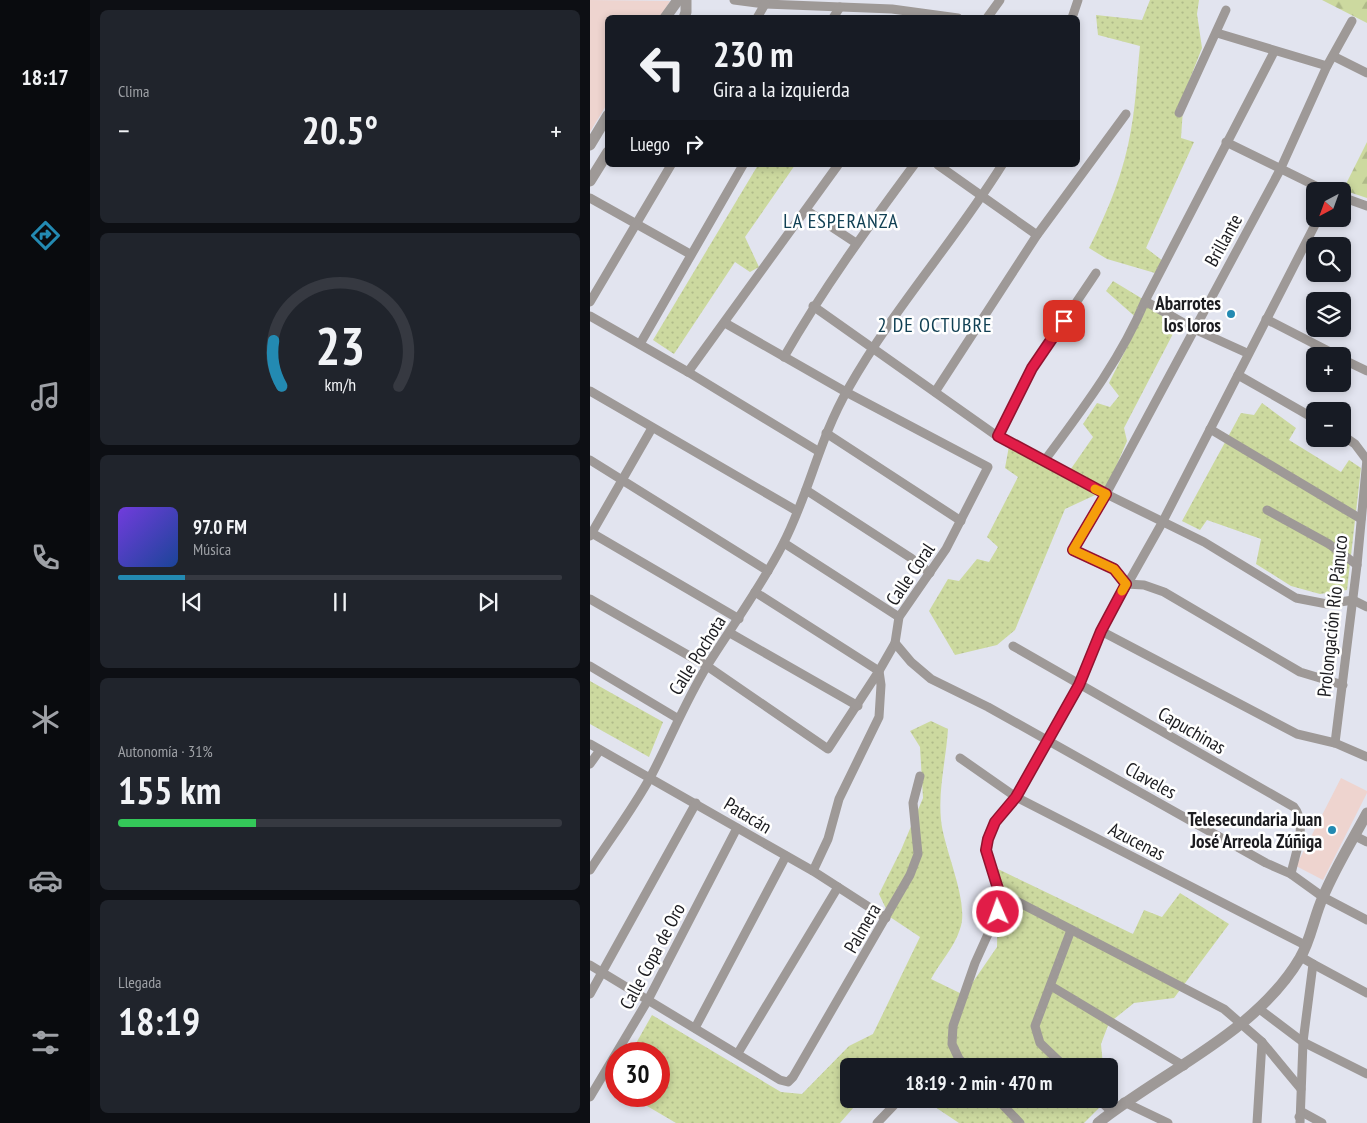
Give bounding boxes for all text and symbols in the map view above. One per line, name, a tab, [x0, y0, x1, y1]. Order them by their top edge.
text: 230 m	[713, 31, 794, 77]
icon: left	[630, 35, 695, 100]
text: 18:17	[21, 63, 69, 91]
text: Gira a la izquierda	[713, 75, 850, 103]
text: Clima	[118, 81, 149, 101]
text: 20.5°	[302, 105, 378, 154]
text: −	[118, 112, 130, 149]
text: +	[550, 112, 562, 149]
icon: right	[680, 130, 708, 158]
text: Luego	[630, 132, 670, 156]
north arrow	[1306, 182, 1351, 228]
map controls	[1306, 182, 1351, 447]
district label: LA ESPERANZA	[783, 208, 899, 234]
street label: Brillante	[1199, 210, 1247, 270]
icon: directions	[28, 218, 63, 253]
button: search	[1306, 237, 1351, 282]
place label: Abarrotes los loros	[1154, 291, 1221, 337]
button: layers	[1306, 292, 1351, 337]
pin	[1043, 300, 1085, 342]
icon: arrive	[1050, 307, 1078, 335]
marker: Abarrotes los loros	[1225, 308, 1237, 320]
text: 23	[315, 312, 365, 379]
district label: 2 DE OCTUBRE	[877, 312, 993, 338]
button: +	[1306, 347, 1351, 392]
text: km/h	[324, 373, 356, 396]
icon: music	[28, 379, 63, 414]
button: −	[1306, 402, 1351, 447]
text: 97.0 FM	[193, 515, 247, 539]
street label: Prolongación Río Pánuco	[1312, 534, 1352, 698]
street label: Calle Coral	[880, 538, 940, 610]
text: Música	[193, 539, 231, 559]
icon: phone	[28, 540, 63, 575]
icon: previous	[178, 588, 206, 616]
icon: pause	[326, 588, 354, 616]
icon: next	[474, 588, 502, 616]
street label: Calle Pochota	[663, 611, 731, 699]
street label: Capuchinas	[1154, 701, 1230, 759]
icon: climate	[28, 702, 63, 737]
text: Autonomía · 31%	[118, 741, 213, 761]
street label: Claveles	[1121, 756, 1181, 804]
text: 155 km	[118, 765, 221, 814]
street label: Patacán	[720, 792, 776, 838]
place label: Telesecundaria Juan José Arreola Zúñiga	[1187, 807, 1322, 853]
street label: Azucenas	[1105, 817, 1169, 865]
marker: Telesecundaria Juan José Arreola Zúñiga	[1326, 824, 1338, 836]
icon: car	[28, 863, 63, 898]
position arrow	[971, 885, 1023, 937]
street label: Calle Copa de Oro	[614, 899, 690, 1013]
street label: Palmera	[838, 899, 886, 957]
text: Llegada	[118, 972, 162, 992]
text: 18:19	[118, 996, 200, 1045]
icon: filters	[28, 1025, 63, 1060]
speed limit sign: 30	[605, 1042, 670, 1107]
text: 18:19 · 2 min · 470 m	[906, 1071, 1052, 1095]

